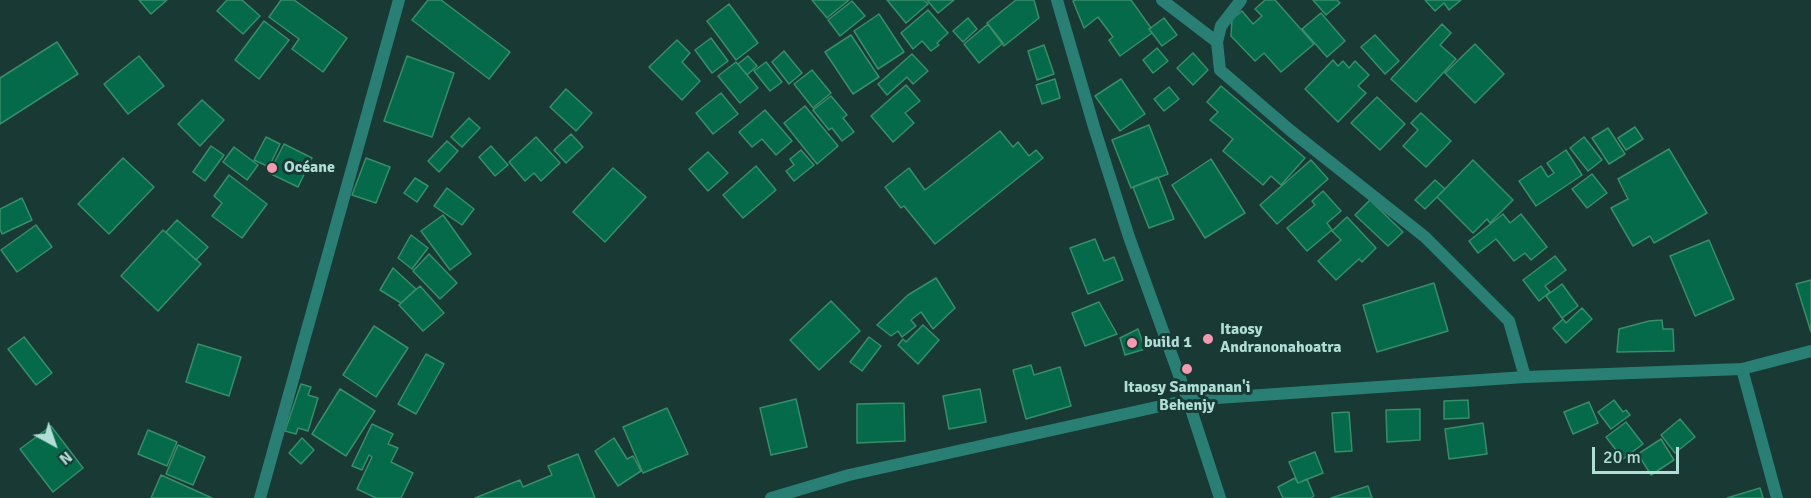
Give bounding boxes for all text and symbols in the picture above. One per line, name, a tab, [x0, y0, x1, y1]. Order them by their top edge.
place label: Océane	[284, 158, 335, 178]
marker: Océane	[265, 161, 279, 175]
place label: Itaosy Andranonahoatra	[1220, 320, 1342, 358]
marker: Itaosy Andranonahoatra	[1201, 332, 1215, 346]
place label: build 1	[1144, 333, 1192, 353]
marker: build 1	[1125, 336, 1139, 350]
marker: Itaosy Sampanan'i Behenjy	[1180, 362, 1194, 376]
place label: Itaosy Sampanan'i Behenjy	[1123, 378, 1251, 416]
north arrow	[24, 414, 84, 474]
scale bar	[1595, 435, 1682, 473]
text: 20 m	[1603, 446, 1641, 468]
text: N	[55, 447, 76, 469]

